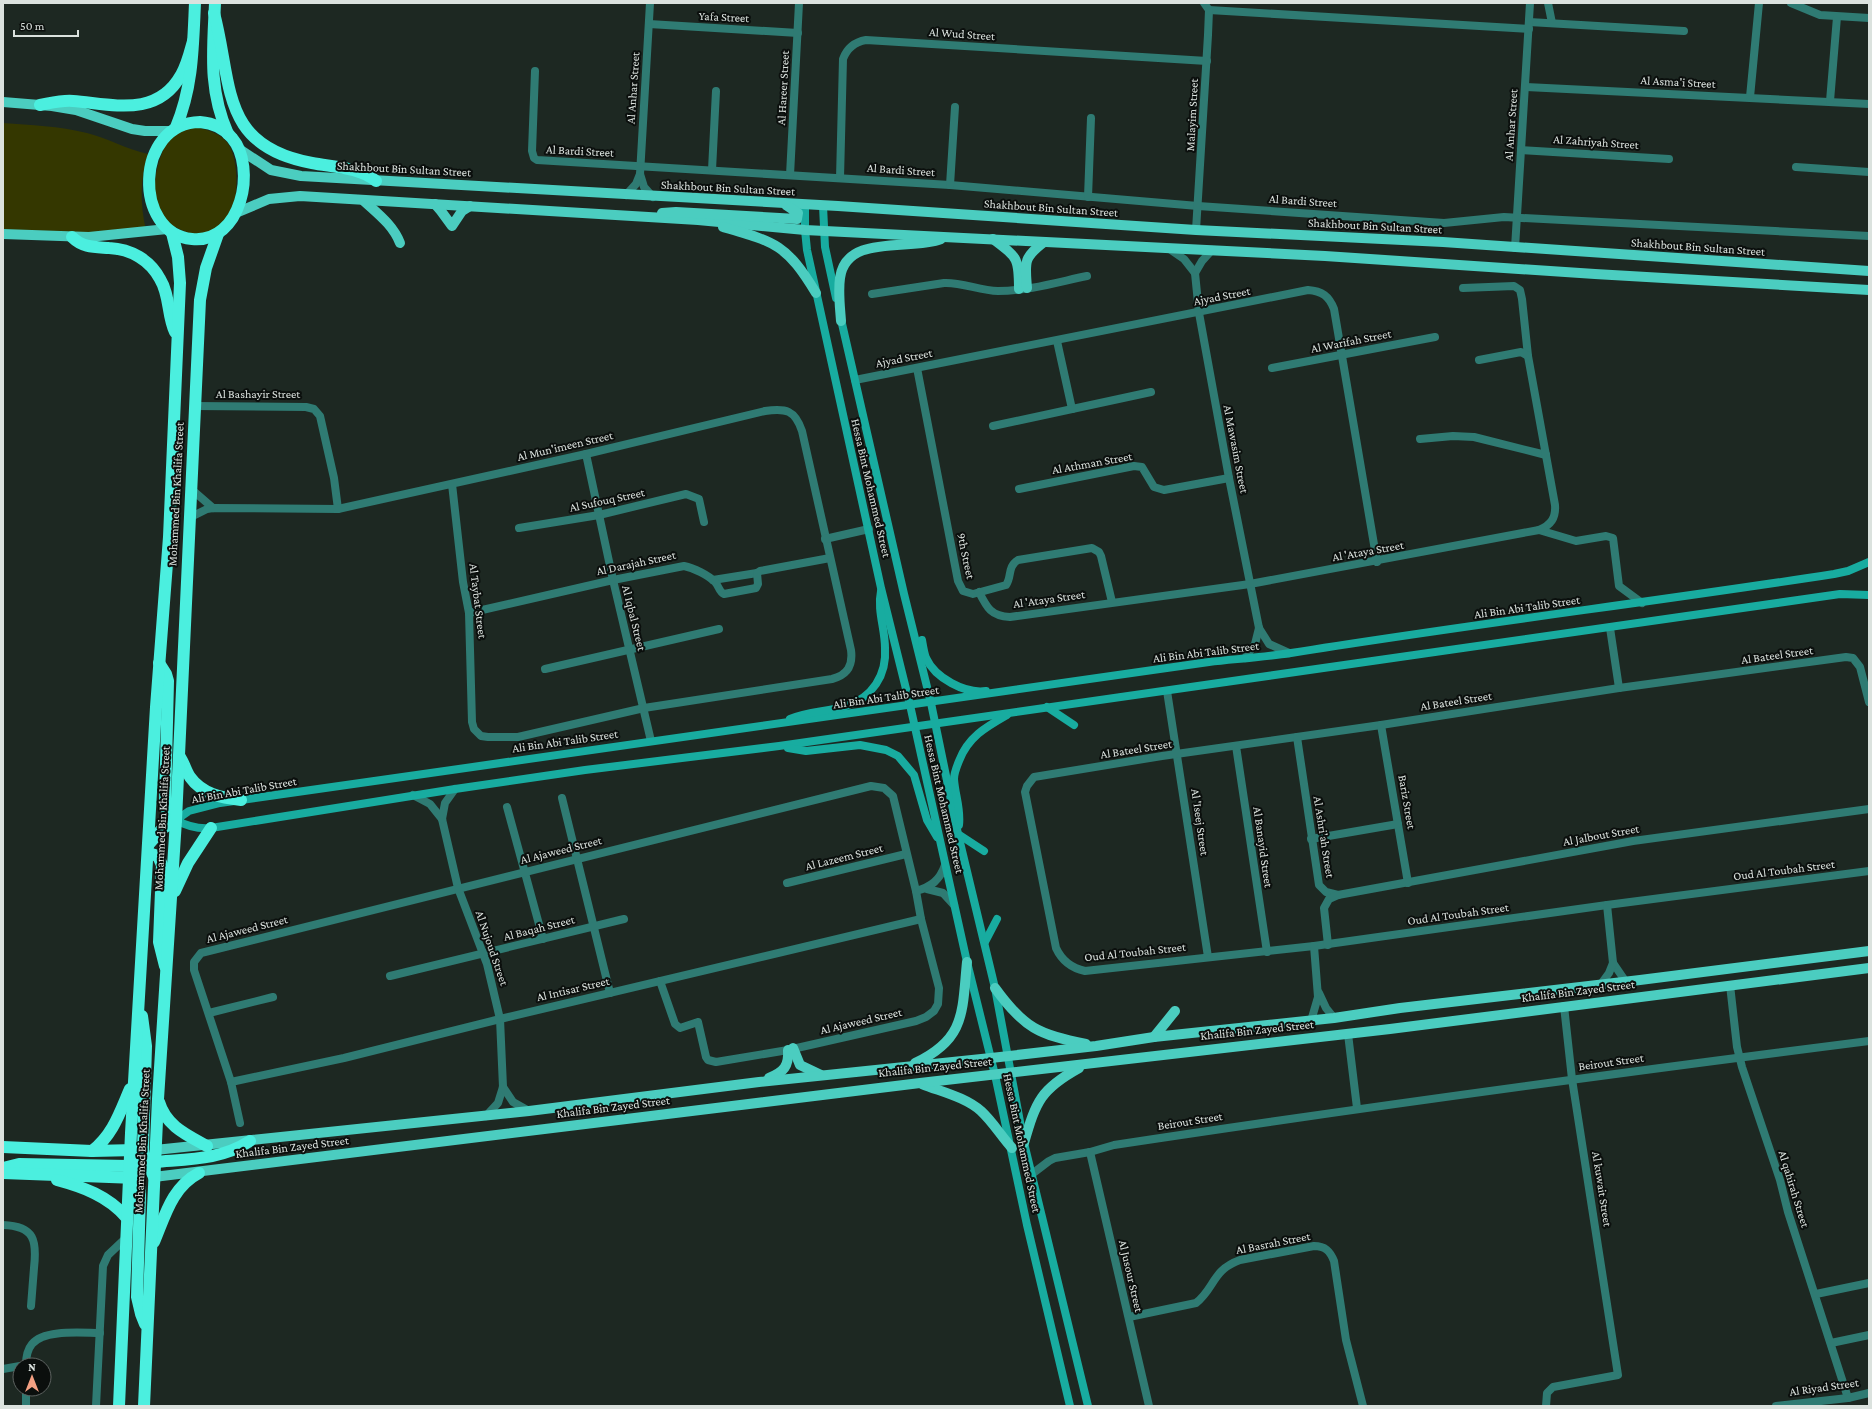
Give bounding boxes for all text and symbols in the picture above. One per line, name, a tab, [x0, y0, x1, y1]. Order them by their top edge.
street label: Yafa Street	[698, 9, 751, 25]
scale bar	[14, 12, 78, 38]
text: 50 m	[20, 19, 45, 33]
street label: Al Wud Street	[929, 25, 996, 43]
street label: Al Hareer Street	[774, 49, 792, 126]
street label: Al Anhar Street	[624, 51, 643, 124]
street label: Al Asma'i Street	[1640, 73, 1717, 91]
street label: Malayim Street	[1183, 77, 1201, 152]
street label: Al Anhar Street	[1502, 88, 1521, 161]
street label: Al Zahriyah Street	[1553, 132, 1640, 152]
street label: Al Bardi Street	[546, 142, 615, 160]
street label: Shakhbout Bin Sultan Street	[337, 158, 472, 180]
street label: Al Bardi Street	[867, 161, 937, 179]
street label: Shakhbout Bin Sultan Street	[661, 177, 796, 199]
street label: Al Bardi Street	[1269, 192, 1339, 210]
street label: Shakhbout Bin Sultan Street	[984, 196, 1119, 220]
street label: Shakhbout Bin Sultan Street	[1308, 215, 1443, 237]
street label: Shakhbout Bin Sultan Street	[1631, 235, 1766, 259]
street label: Ajyad Street	[1192, 283, 1253, 308]
street label: Al Warifah Street	[1310, 326, 1393, 356]
street label: Ajyad Street	[874, 345, 935, 370]
street label: Al Bashayir Street	[216, 387, 301, 401]
street label: Al Mawasim Street	[1221, 404, 1252, 495]
street label: Hessa Bint Mohammed Street	[848, 417, 894, 560]
street label: Mohammed Bin Khalifa Street	[165, 421, 187, 566]
street label: Al Mun'imeen Street	[516, 428, 615, 464]
street label: Al Athman Street	[1051, 449, 1134, 477]
street label: Al Sufouq Street	[568, 485, 647, 515]
street label: 9th Street	[954, 532, 978, 581]
street label: Al 'Ataya Street	[1331, 538, 1406, 564]
street label: Al Darajah Street	[595, 548, 678, 578]
street label: Al Taybat Street	[466, 563, 490, 640]
street label: Al Iqbal Street	[619, 584, 649, 653]
street label: Al 'Ataya Street	[1012, 587, 1087, 611]
street label: Ali Bin Abi Talib Street	[1473, 593, 1582, 621]
street label: Ali Bin Abi Talib Street	[1152, 638, 1261, 665]
street label: Al Bateel Street	[1740, 643, 1815, 667]
street label: Ali Bin Abi Talib Street	[832, 683, 941, 711]
street label: Al Bateel Street	[1419, 688, 1494, 714]
street label: Ali Bin Abi Talib Street	[511, 727, 620, 755]
street label: Hessa Bint Mohammed Street	[921, 733, 967, 876]
street label: Al Bateel Street	[1099, 736, 1174, 762]
street label: Mohammed Bin Khalifa Street	[151, 745, 173, 890]
street label: Ali Bin Abi Talib Street	[190, 774, 299, 806]
street label: Bariz Street	[1395, 774, 1419, 831]
street label: Al 'Iseej Street	[1188, 788, 1212, 857]
street label: Al Ashri'ah Street	[1311, 795, 1338, 880]
street label: Al Banayid Street	[1250, 806, 1276, 889]
street label: Al Jalbout Street	[1562, 821, 1641, 849]
street label: Al Ajaweed Street	[519, 833, 604, 867]
street label: Al Lazeem Street	[804, 840, 885, 873]
street label: Oud Al Toubah Street	[1732, 857, 1837, 883]
street label: Oud Al Toubah Street	[1406, 900, 1511, 928]
street label: Al Nujoud Street	[473, 909, 512, 988]
street label: Al Ajaweed Street	[205, 912, 290, 946]
street label: Al Baqah Street	[502, 912, 577, 944]
street label: Oud Al Toubah Street	[1084, 940, 1188, 964]
street label: Al Intisar Street	[535, 974, 612, 1004]
street label: Khalifa Bin Zayed Street	[1521, 977, 1636, 1005]
street label: Al Ajaweed Street	[819, 1005, 904, 1037]
street label: Khalifa Bin Zayed Street	[1200, 1017, 1315, 1043]
street label: Beirout Street	[1578, 1050, 1645, 1073]
street label: Khalifa Bin Zayed Street	[878, 1054, 993, 1080]
street label: Mohammed Bin Khalifa Street	[131, 1068, 153, 1213]
street label: Hessa Bint Mohammed Street	[1000, 1072, 1044, 1215]
street label: Khalifa Bin Zayed Street	[556, 1093, 671, 1121]
street label: Beirout Street	[1156, 1109, 1225, 1133]
street label: Khalifa Bin Zayed Street	[235, 1133, 350, 1161]
street label: Al qahirah Street	[1776, 1149, 1813, 1230]
street label: Al kuwait Street	[1589, 1150, 1615, 1229]
street label: Al Basrah Street	[1235, 1229, 1312, 1257]
street label: Al Jusour Street	[1116, 1238, 1146, 1315]
north arrow	[12, 1357, 52, 1397]
text: N	[28, 1361, 36, 1373]
street label: Al Riyad Street	[1789, 1375, 1860, 1399]

